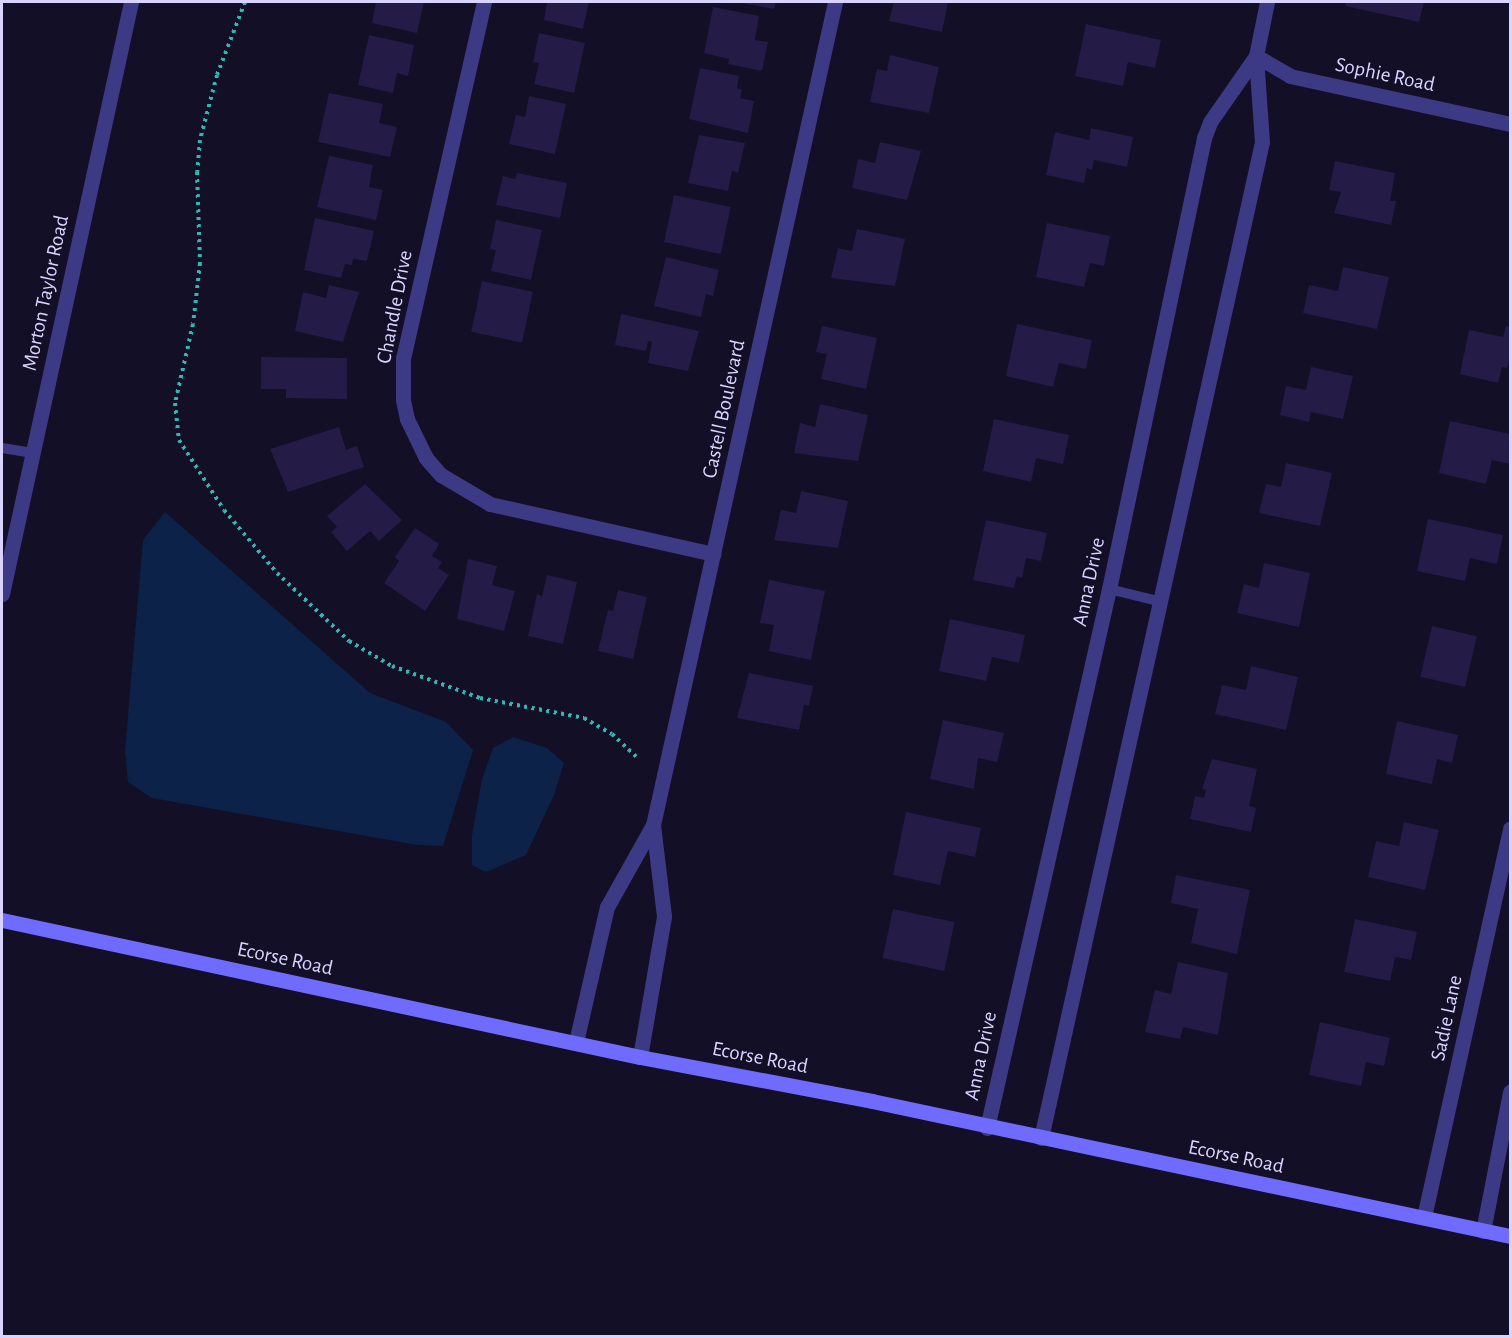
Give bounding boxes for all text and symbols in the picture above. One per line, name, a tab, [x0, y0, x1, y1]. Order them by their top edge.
street label: Sophie Road	[1333, 52, 1437, 98]
street label: Morton Taylor Road	[17, 213, 75, 373]
street label: Chandle Drive	[372, 248, 418, 366]
street label: Castell Boulevard	[697, 337, 751, 481]
street label: Anna Drive	[1067, 535, 1111, 629]
street label: Ecorse Road	[235, 937, 335, 981]
street label: Sadie Lane	[1426, 973, 1468, 1063]
street label: Anna Drive	[959, 1009, 1003, 1103]
street label: Ecorse Road	[710, 1036, 810, 1080]
street label: Ecorse Road	[1186, 1135, 1286, 1179]

